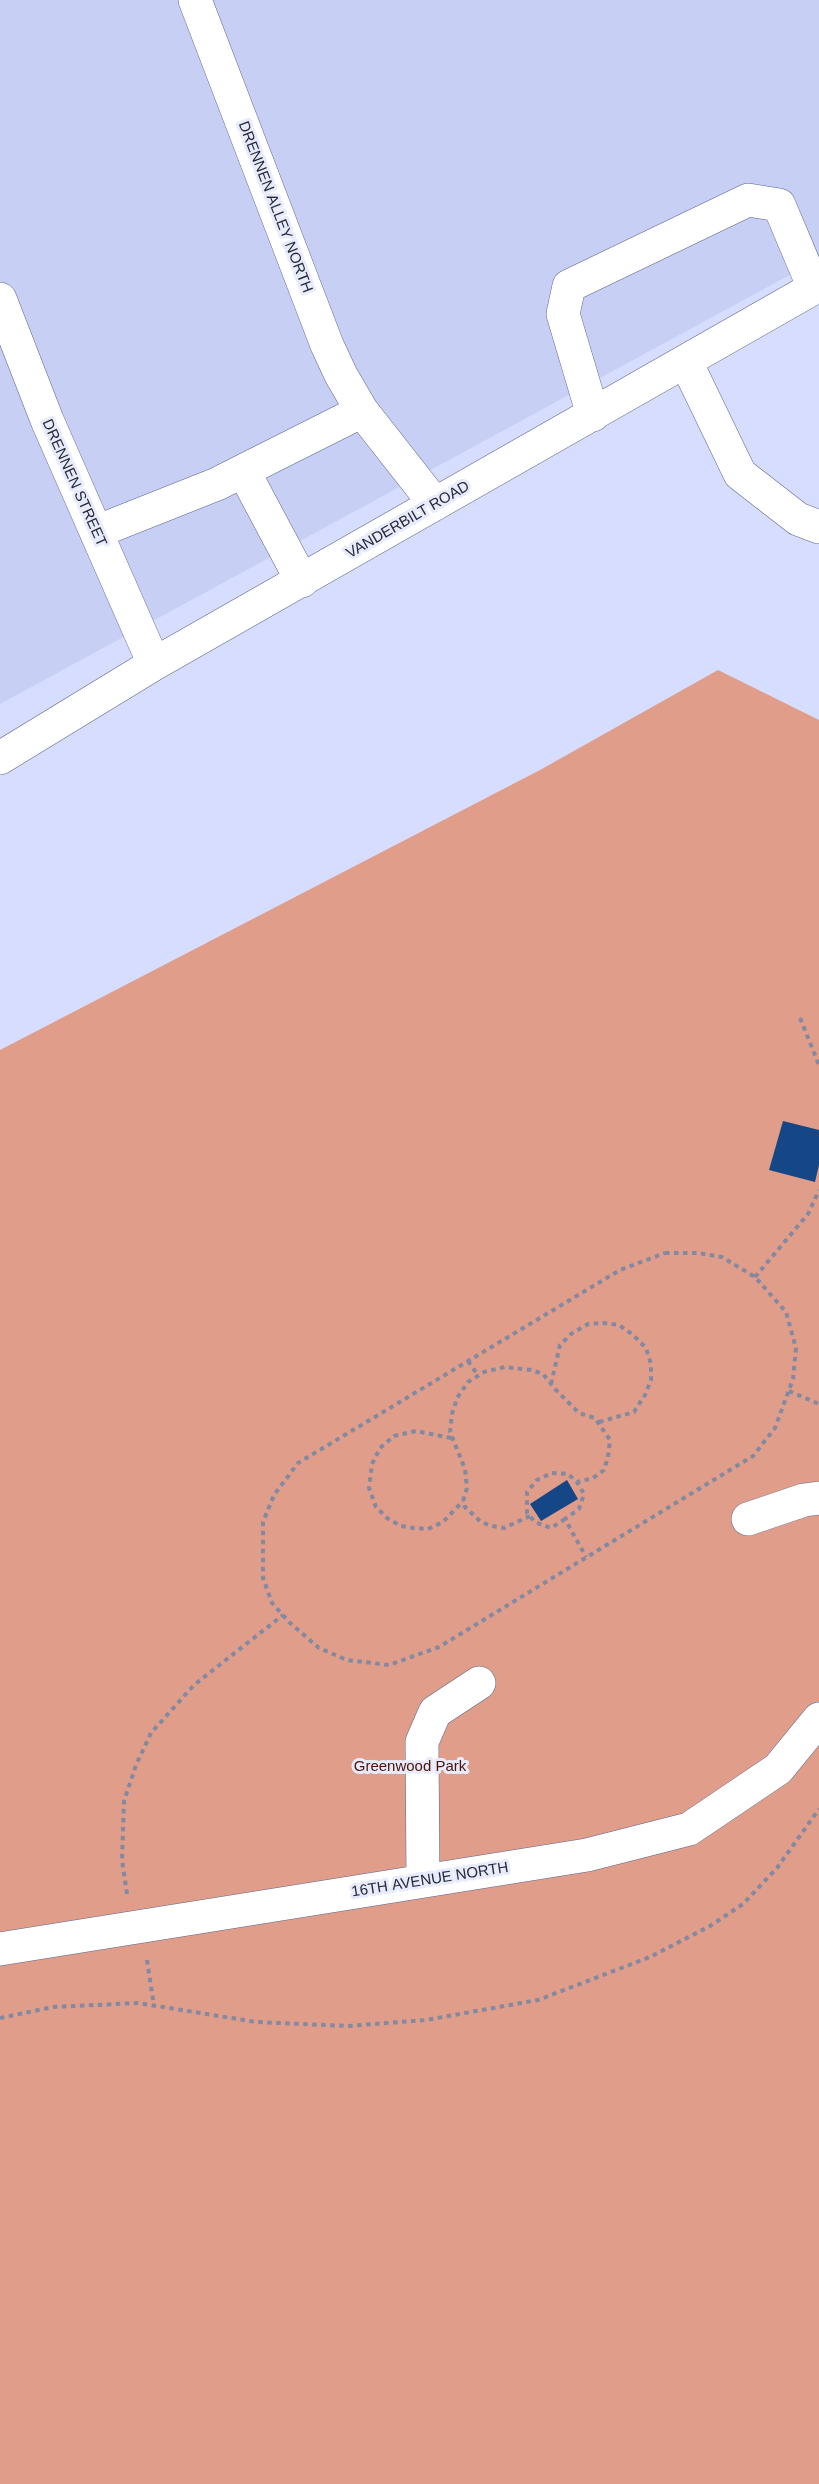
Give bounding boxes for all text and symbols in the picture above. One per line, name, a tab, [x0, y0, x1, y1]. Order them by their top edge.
street label: DRENNEN ALLEY NORTH	[234, 119, 316, 295]
street label: DRENNEN STREET	[38, 417, 110, 549]
street label: VANDERBILT ROAD	[343, 477, 473, 563]
park label: Greenwood Park	[354, 1758, 466, 1776]
street label: 16TH AVENUE NORTH	[350, 1859, 510, 1901]

